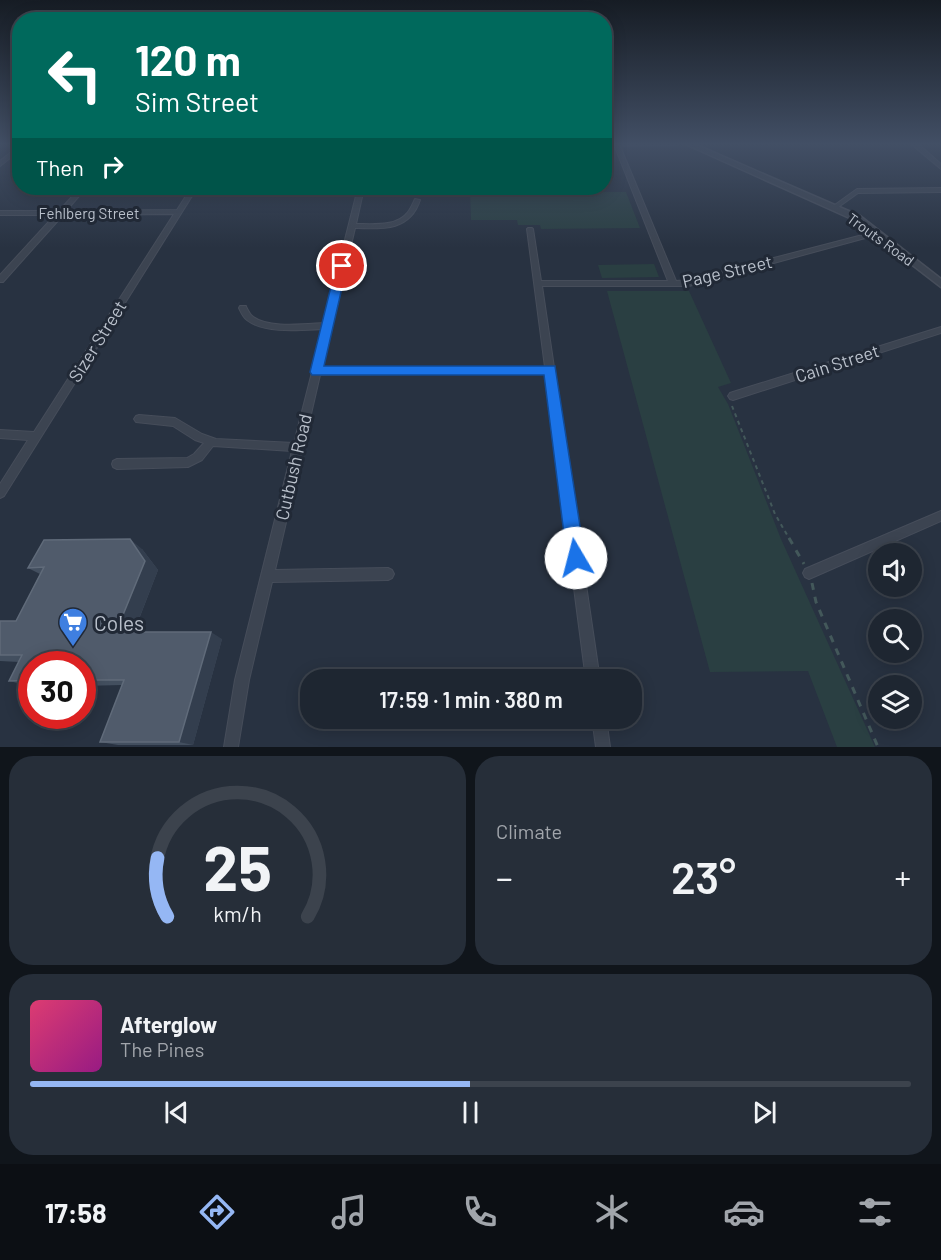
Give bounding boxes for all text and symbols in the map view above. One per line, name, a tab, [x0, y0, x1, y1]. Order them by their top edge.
text: 120 m	[135, 34, 241, 84]
icon: left	[36, 36, 114, 114]
text: Sim Street	[135, 85, 259, 117]
icon: right	[96, 150, 129, 183]
text: Then	[36, 154, 84, 180]
street label: Fehlberg Street	[39, 204, 139, 222]
street label: Trouts Road	[844, 209, 918, 269]
pin	[316, 240, 367, 291]
icon: arrive	[325, 249, 358, 282]
street label: Page Street	[680, 250, 774, 292]
street label: Sizer Street	[63, 296, 131, 386]
street label: Cain Street	[792, 339, 882, 387]
street label: Cutbush Road	[270, 412, 316, 522]
position arrow	[544, 526, 608, 590]
map controls	[868, 543, 922, 729]
button: sound	[868, 543, 922, 597]
supermarket icon: Coles	[57, 606, 89, 648]
button: search	[868, 609, 922, 663]
place label: Coles	[94, 610, 144, 635]
speed limit sign: 30	[18, 651, 96, 729]
button: layers	[868, 675, 922, 729]
text: 17:59 · 1 min · 380 m	[379, 686, 563, 712]
text: Climate	[496, 819, 562, 843]
text: 25	[203, 829, 272, 903]
text: 23°	[671, 849, 736, 903]
text: −	[496, 857, 513, 897]
text: +	[895, 857, 911, 897]
text: km/h	[213, 902, 262, 927]
text: Afterglow	[120, 1011, 217, 1037]
text: The Pines	[120, 1037, 204, 1061]
icon: previous	[160, 1096, 193, 1129]
icon: pause	[454, 1096, 487, 1129]
icon: next	[748, 1096, 781, 1129]
icon: directions	[196, 1191, 238, 1233]
icon: music	[328, 1191, 370, 1233]
icon: phone	[459, 1191, 501, 1233]
icon: climate	[591, 1191, 633, 1233]
icon: car	[723, 1191, 765, 1233]
icon: filters	[854, 1191, 896, 1233]
text: 17:58	[45, 1196, 107, 1228]

